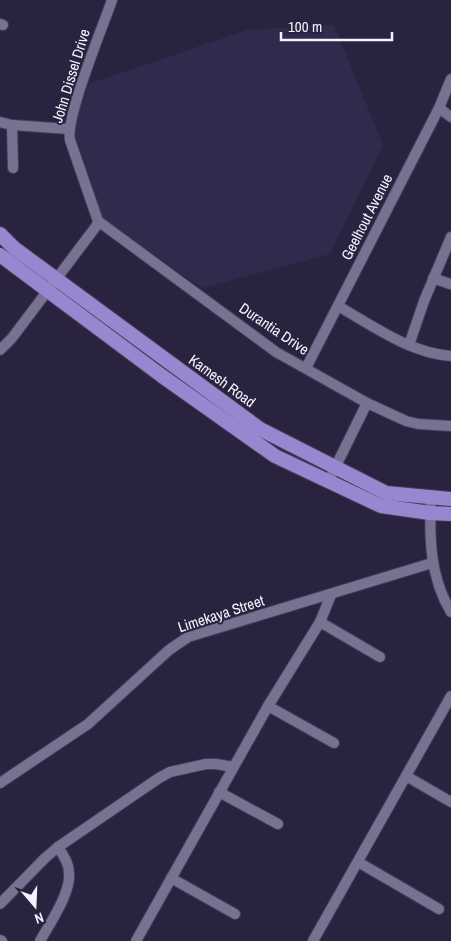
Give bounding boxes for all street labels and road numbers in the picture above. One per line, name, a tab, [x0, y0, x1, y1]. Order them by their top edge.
street label: John Dissel Drive	[46, 26, 95, 125]
street label: Geelhout Avenue	[336, 170, 397, 263]
street label: Durantia Drive	[235, 298, 313, 360]
street label: Kamesh Road	[185, 349, 260, 412]
street label: Limekaya Street	[175, 590, 267, 637]

